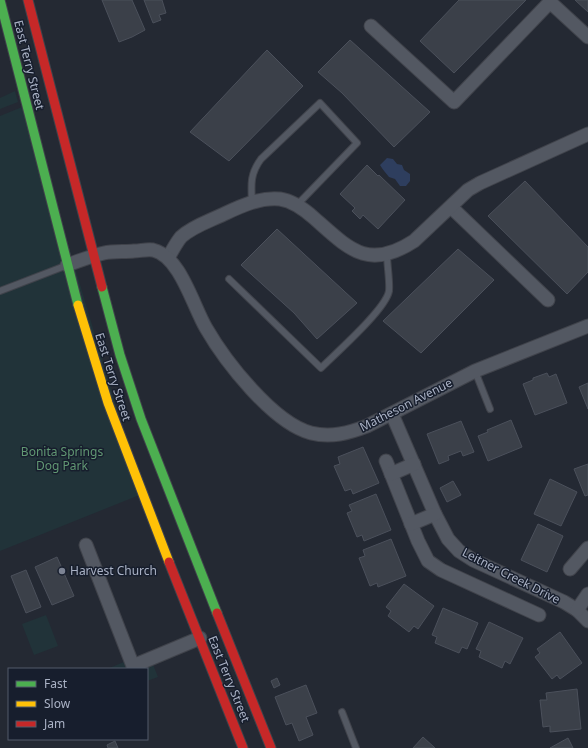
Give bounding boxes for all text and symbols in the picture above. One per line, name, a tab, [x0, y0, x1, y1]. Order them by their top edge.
street label: East Terry Street	[10, 18, 49, 112]
street label: East Terry Street	[91, 331, 136, 424]
street label: Matheson Avenue	[357, 374, 455, 435]
park label: Bonita Springs Dog Park	[21, 443, 103, 474]
street label: Leitner Creek Drive	[459, 544, 563, 608]
place label: Harvest Church	[70, 562, 157, 579]
marker: Harvest Church	[57, 566, 67, 576]
street label: East Terry Street	[204, 633, 255, 725]
legend	[8, 668, 148, 740]
text: Fast	[44, 675, 68, 692]
text: Slow	[44, 695, 71, 712]
text: Jam	[43, 715, 65, 732]

